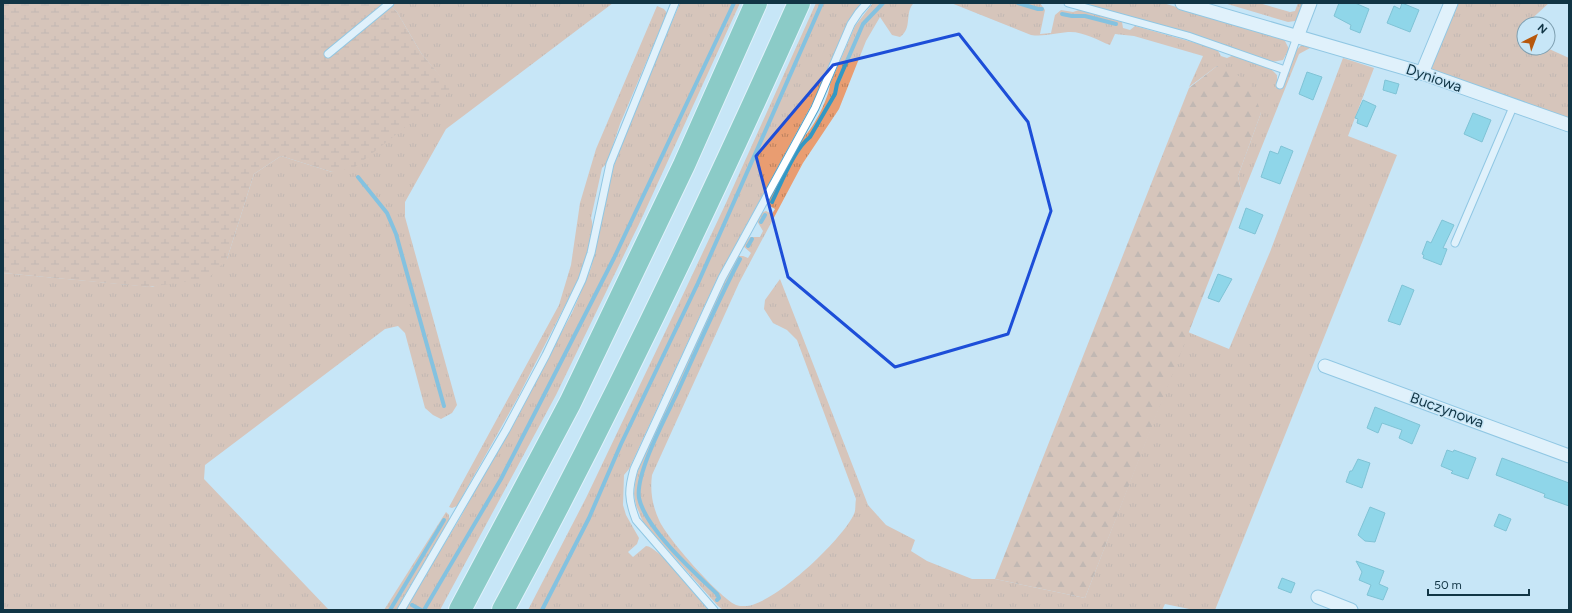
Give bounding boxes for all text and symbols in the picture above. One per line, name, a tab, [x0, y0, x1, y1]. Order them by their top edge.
north arrow	[1516, 16, 1556, 56]
text: N	[1535, 21, 1550, 37]
street label: Dyniowa	[1404, 60, 1464, 96]
street label: Buczynowa	[1408, 388, 1486, 432]
scale bar	[1428, 571, 1529, 597]
text: 50 m	[1434, 578, 1462, 592]

